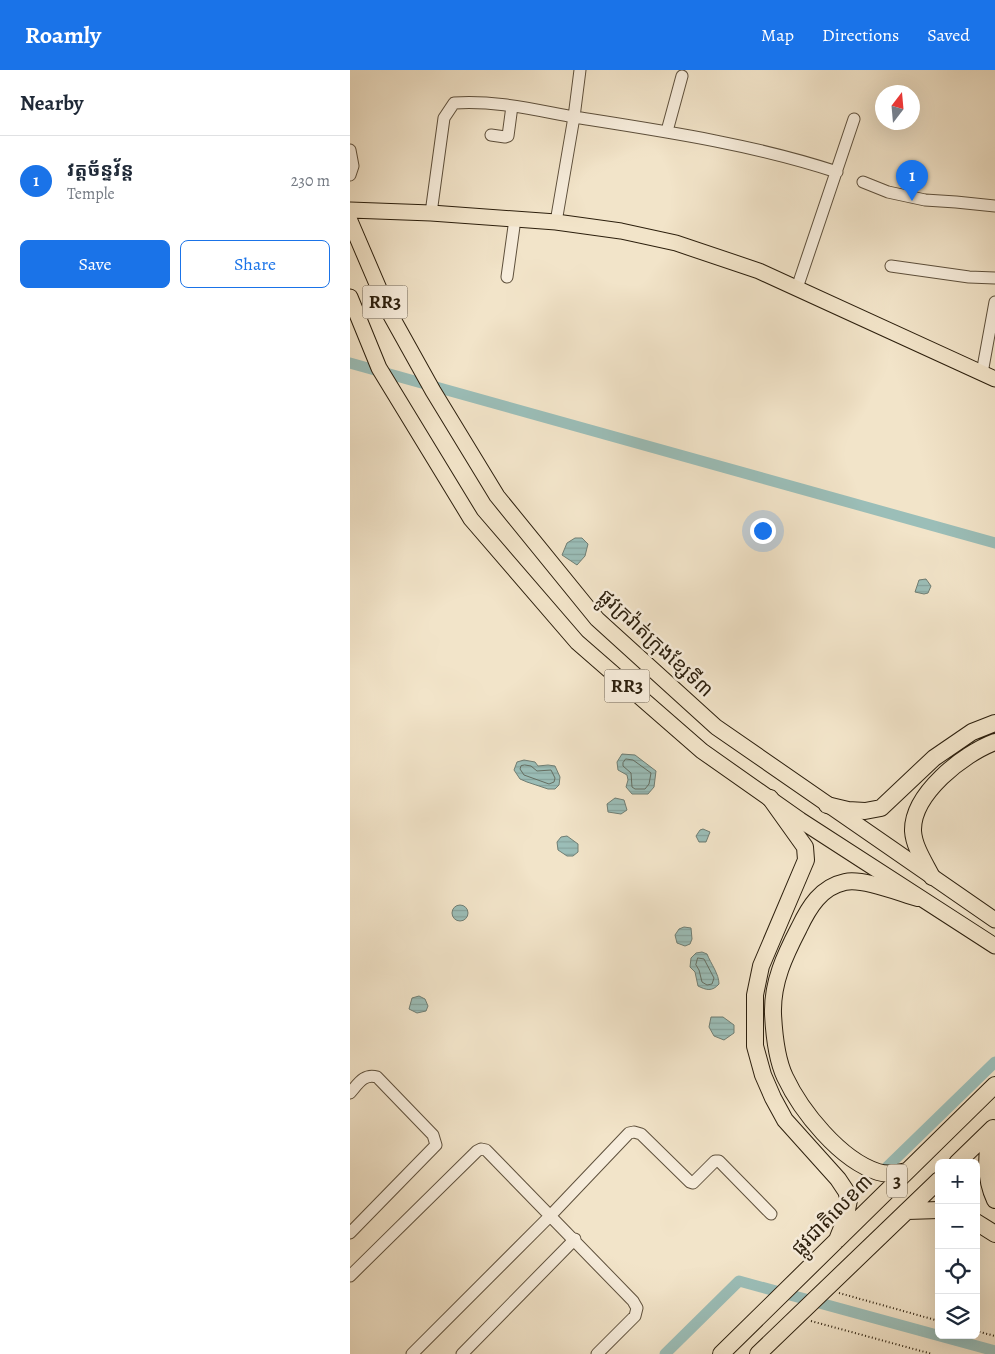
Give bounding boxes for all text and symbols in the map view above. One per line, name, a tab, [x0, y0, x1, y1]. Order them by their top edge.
text: Roamly	[25, 19, 101, 51]
text: Map	[761, 23, 794, 47]
text: Directions	[822, 23, 899, 47]
text: Saved	[927, 23, 970, 47]
north arrow	[875, 85, 920, 130]
text: Nearby	[20, 89, 83, 117]
text: វត្តច័ន្ទវ័ន្ត	[67, 157, 133, 183]
pin: 1	[896, 160, 928, 201]
text: 1	[33, 170, 39, 192]
text: 230 m	[291, 170, 330, 192]
text: Temple	[67, 183, 115, 205]
button: Save	[20, 240, 170, 288]
button: Share	[180, 240, 330, 288]
road number: RR3	[362, 286, 408, 318]
your location	[750, 518, 776, 544]
street label: ផ្លូវក្រវ៉ាត់ក្រុងខ្សែទី៣	[589, 583, 719, 707]
road number: RR3	[604, 670, 650, 702]
map controls	[935, 1159, 980, 1339]
button: +	[935, 1159, 980, 1204]
road number: 3	[887, 1164, 907, 1198]
street label: ផ្លូវជាតិលេខ៣	[785, 1168, 882, 1265]
button: −	[935, 1204, 980, 1249]
button: locate	[935, 1249, 980, 1294]
button: layers	[935, 1294, 980, 1339]

